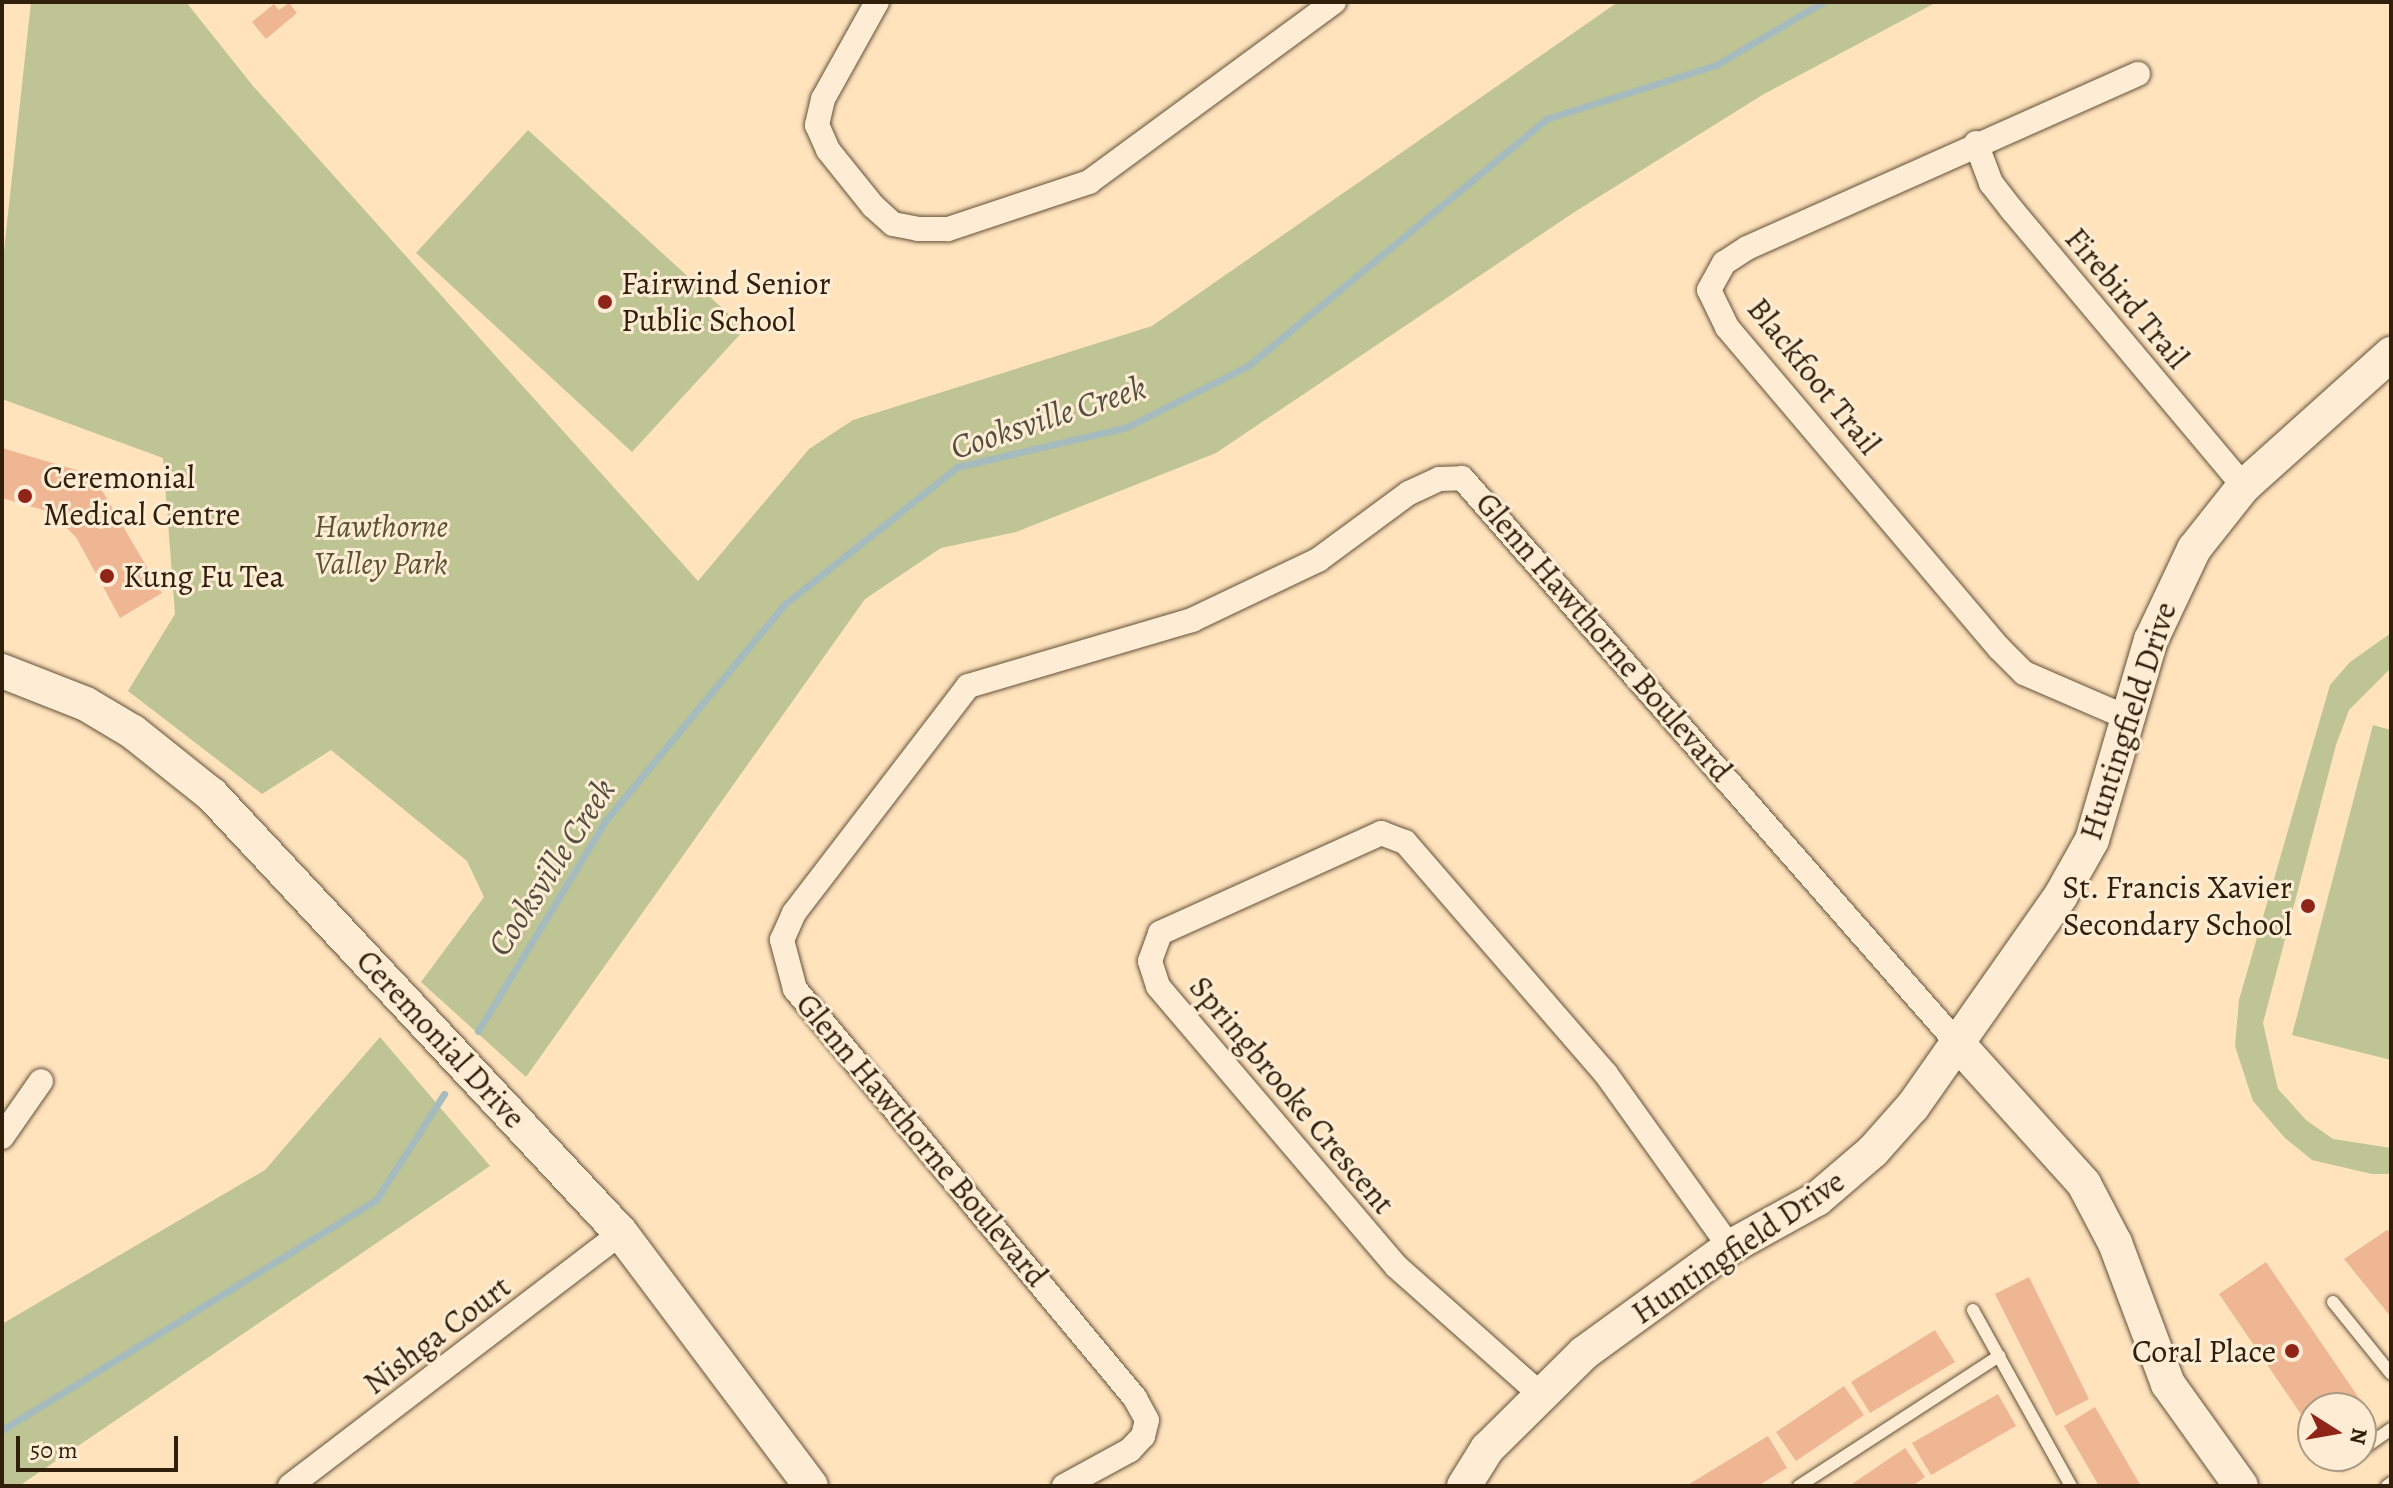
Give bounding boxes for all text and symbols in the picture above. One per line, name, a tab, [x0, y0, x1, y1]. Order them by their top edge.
street label: Firebird Trail	[2057, 220, 2197, 376]
place label: Fairwind Senior Public School	[621, 265, 831, 340]
street label: Blackfoot Trail	[1739, 290, 1889, 462]
marker: Fairwind Senior Public School	[596, 293, 614, 311]
water label: Cooksville Creek	[945, 366, 1151, 468]
place label: Ceremonial Medical Centre	[43, 459, 240, 534]
street label: Glenn Hawthorne Boulevard	[1468, 484, 1740, 790]
marker: Ceremonial Medical Centre	[14, 485, 36, 507]
park label: Hawthorne Valley Park	[314, 508, 448, 583]
place label: Kung Fu Tea	[123, 557, 285, 595]
marker: Kung Fu Tea	[98, 567, 116, 585]
street label: Huntingfield Drive	[2071, 597, 2185, 845]
water label: Cooksville Creek	[479, 771, 623, 963]
place label: St. Francis Xavier Secondary School	[2062, 869, 2292, 944]
marker: St. Francis Xavier Secondary School	[2299, 897, 2317, 915]
street label: Ceremonial Drive	[349, 942, 533, 1136]
street label: Springbrooke Crescent	[1181, 968, 1403, 1222]
street label: Glenn Hawthorne Boulevard	[788, 986, 1056, 1294]
street label: Huntingfield Drive	[1624, 1162, 1852, 1332]
street label: Nishga Court	[356, 1267, 518, 1403]
place label: Coral Place	[2132, 1332, 2276, 1370]
marker: Coral Place	[2283, 1342, 2301, 1360]
north arrow	[2297, 1392, 2377, 1472]
scale bar	[20, 1420, 182, 1470]
text: N	[2342, 1425, 2375, 1447]
text: 50 m	[30, 1434, 78, 1466]

